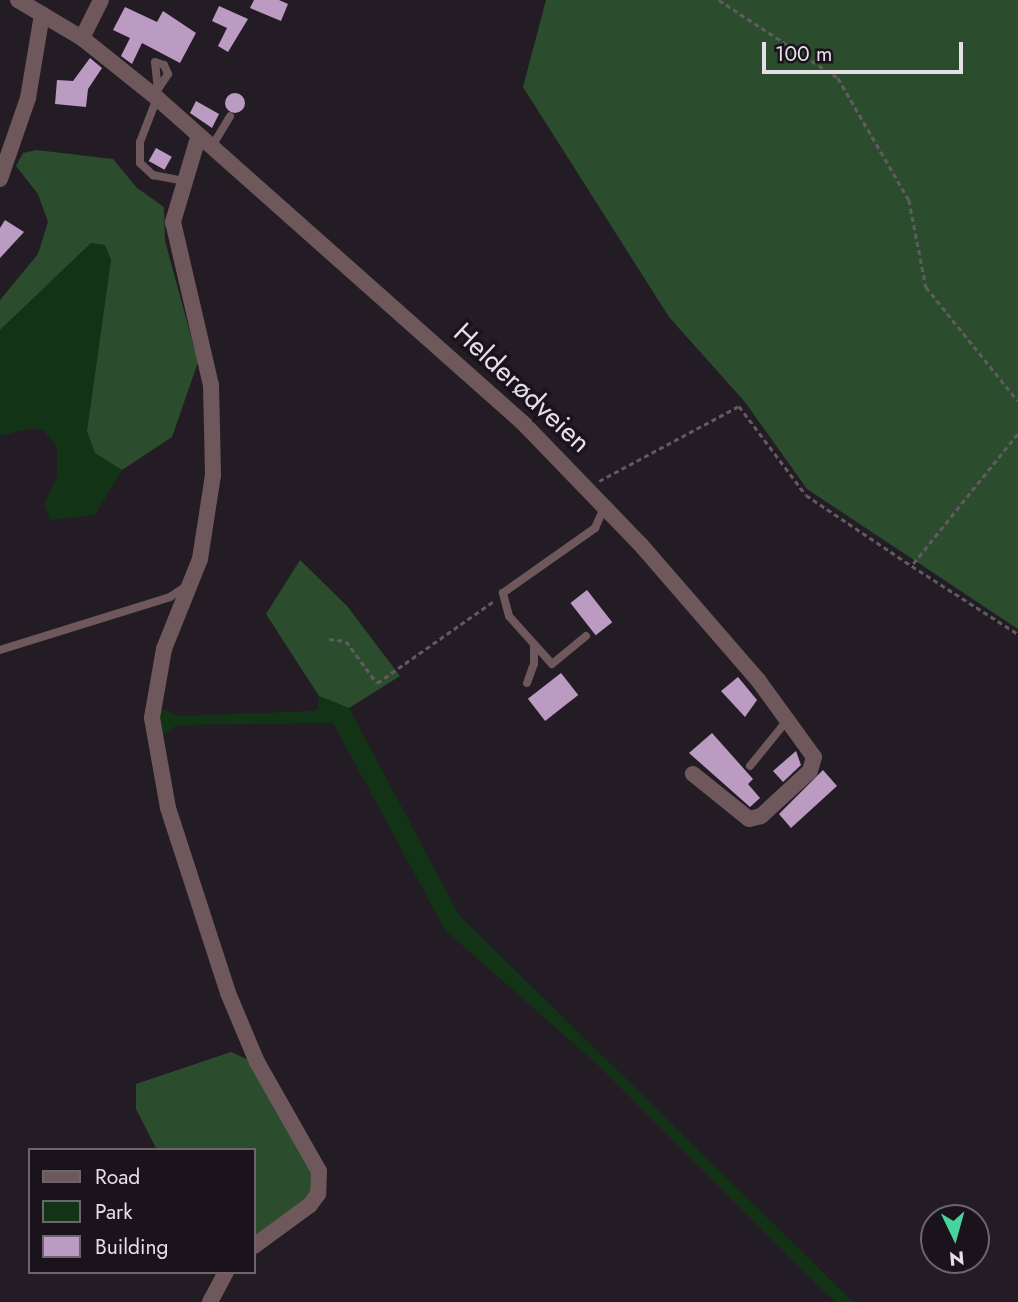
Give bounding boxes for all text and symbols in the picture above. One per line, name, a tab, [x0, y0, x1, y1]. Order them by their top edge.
scale bar	[766, 28, 967, 72]
text: 100 m	[775, 39, 832, 69]
street label: Helderødveien	[447, 316, 597, 460]
legend	[28, 1148, 256, 1274]
text: Road	[95, 1162, 140, 1192]
text: Park	[95, 1197, 132, 1227]
north arrow	[920, 1204, 990, 1274]
text: Building	[95, 1232, 168, 1262]
text: N	[948, 1244, 965, 1273]

